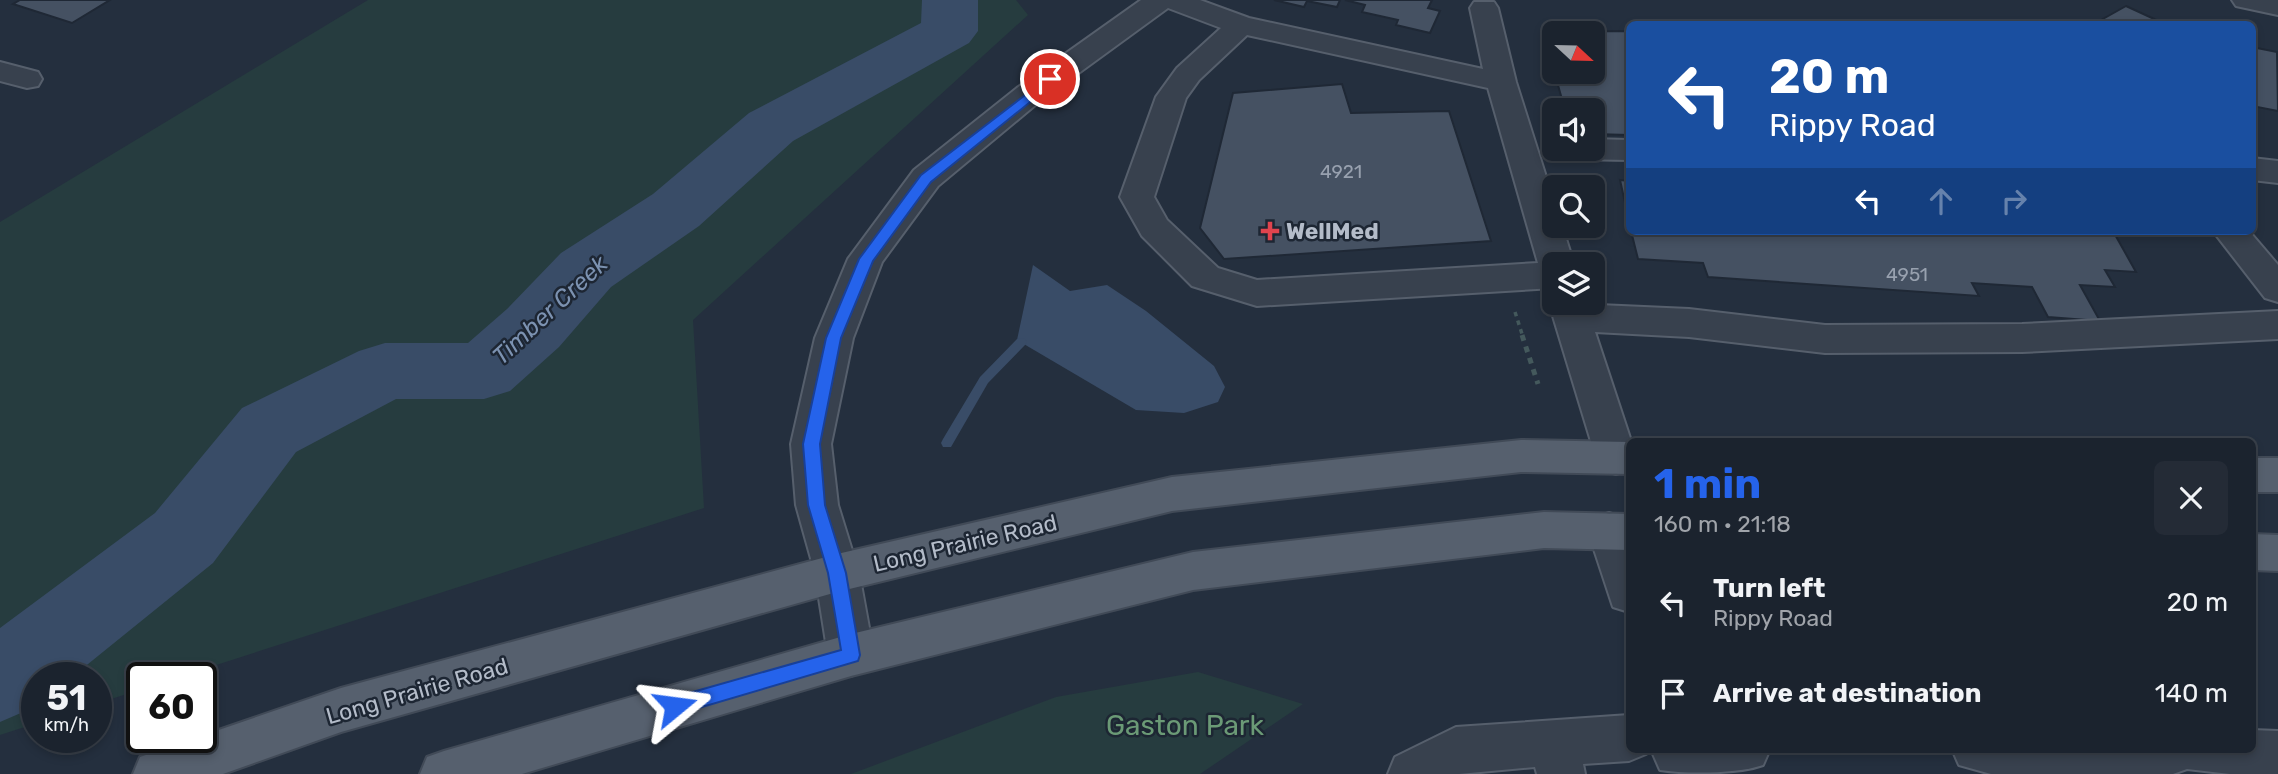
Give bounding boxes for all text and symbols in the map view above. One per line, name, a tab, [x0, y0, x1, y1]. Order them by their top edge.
north arrow	[1542, 21, 1605, 84]
map controls	[1542, 21, 1605, 315]
text: 20 m	[1769, 47, 1890, 105]
pin	[1020, 49, 1080, 109]
icon: left	[1654, 49, 1745, 140]
icon: arrive	[1031, 60, 1069, 98]
button: sound	[1542, 98, 1605, 161]
text: Rippy Road	[1769, 106, 1936, 144]
house number: 4921	[1320, 160, 1362, 183]
button: search	[1542, 175, 1605, 238]
icon: left	[1849, 182, 1887, 220]
icon: ahead	[1922, 182, 1960, 220]
icon: right	[1995, 182, 2033, 220]
place label: WellMed	[1286, 217, 1379, 245]
marker: WellMed	[1260, 221, 1280, 241]
water label: Timber Creek	[487, 249, 614, 370]
button: layers	[1542, 252, 1605, 315]
house number: 4951	[1886, 263, 1928, 286]
text: 1 min	[1654, 459, 1761, 509]
button: close	[2154, 461, 2228, 535]
street label: Long Prairie Road	[870, 508, 1060, 578]
text: 160 m · 21:18	[1654, 510, 1791, 538]
text: Turn left	[1713, 573, 1825, 604]
icon: left	[1654, 584, 1692, 622]
text: 20 m	[2167, 587, 2228, 618]
text: Rippy Road	[1713, 604, 1833, 632]
street label: Long Prairie Road	[323, 652, 511, 730]
speed limit sign: 60	[126, 662, 217, 753]
position arrow	[638, 669, 712, 743]
icon: arrive	[1654, 675, 1692, 713]
text: 51	[47, 677, 86, 719]
text: Arrive at destination	[1713, 678, 1981, 709]
text: 140 m	[2155, 678, 2228, 709]
park label: Gaston Park	[1106, 709, 1264, 742]
text: km/h	[44, 714, 89, 736]

